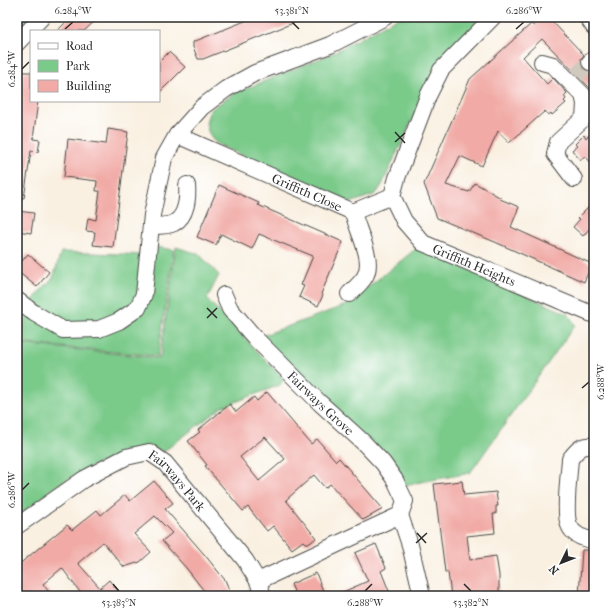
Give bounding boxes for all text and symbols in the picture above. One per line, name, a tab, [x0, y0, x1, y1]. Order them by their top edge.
text: 6.284°W	[55, 5, 93, 17]
text: 53.381°N	[275, 5, 310, 17]
text: 6.286°W	[506, 5, 543, 17]
legend	[30, 30, 160, 102]
text: Road	[66, 39, 93, 53]
text: 6.284°W	[6, 49, 18, 87]
text: Park	[66, 59, 91, 73]
text: Building	[66, 79, 111, 93]
street label: Griffith Close	[270, 170, 345, 214]
street label: Griffith Heights	[430, 240, 518, 289]
text: 6.288°W	[595, 363, 607, 400]
street label: Fairways Grove	[285, 368, 358, 438]
street label: Fairways Park	[146, 446, 209, 514]
text: 6.286°W	[6, 471, 18, 508]
north arrow	[541, 543, 581, 583]
text: N	[546, 562, 562, 577]
text: 53.383°N	[102, 597, 137, 609]
text: 6.288°W	[347, 597, 384, 609]
text: 53.382°N	[453, 597, 489, 609]

